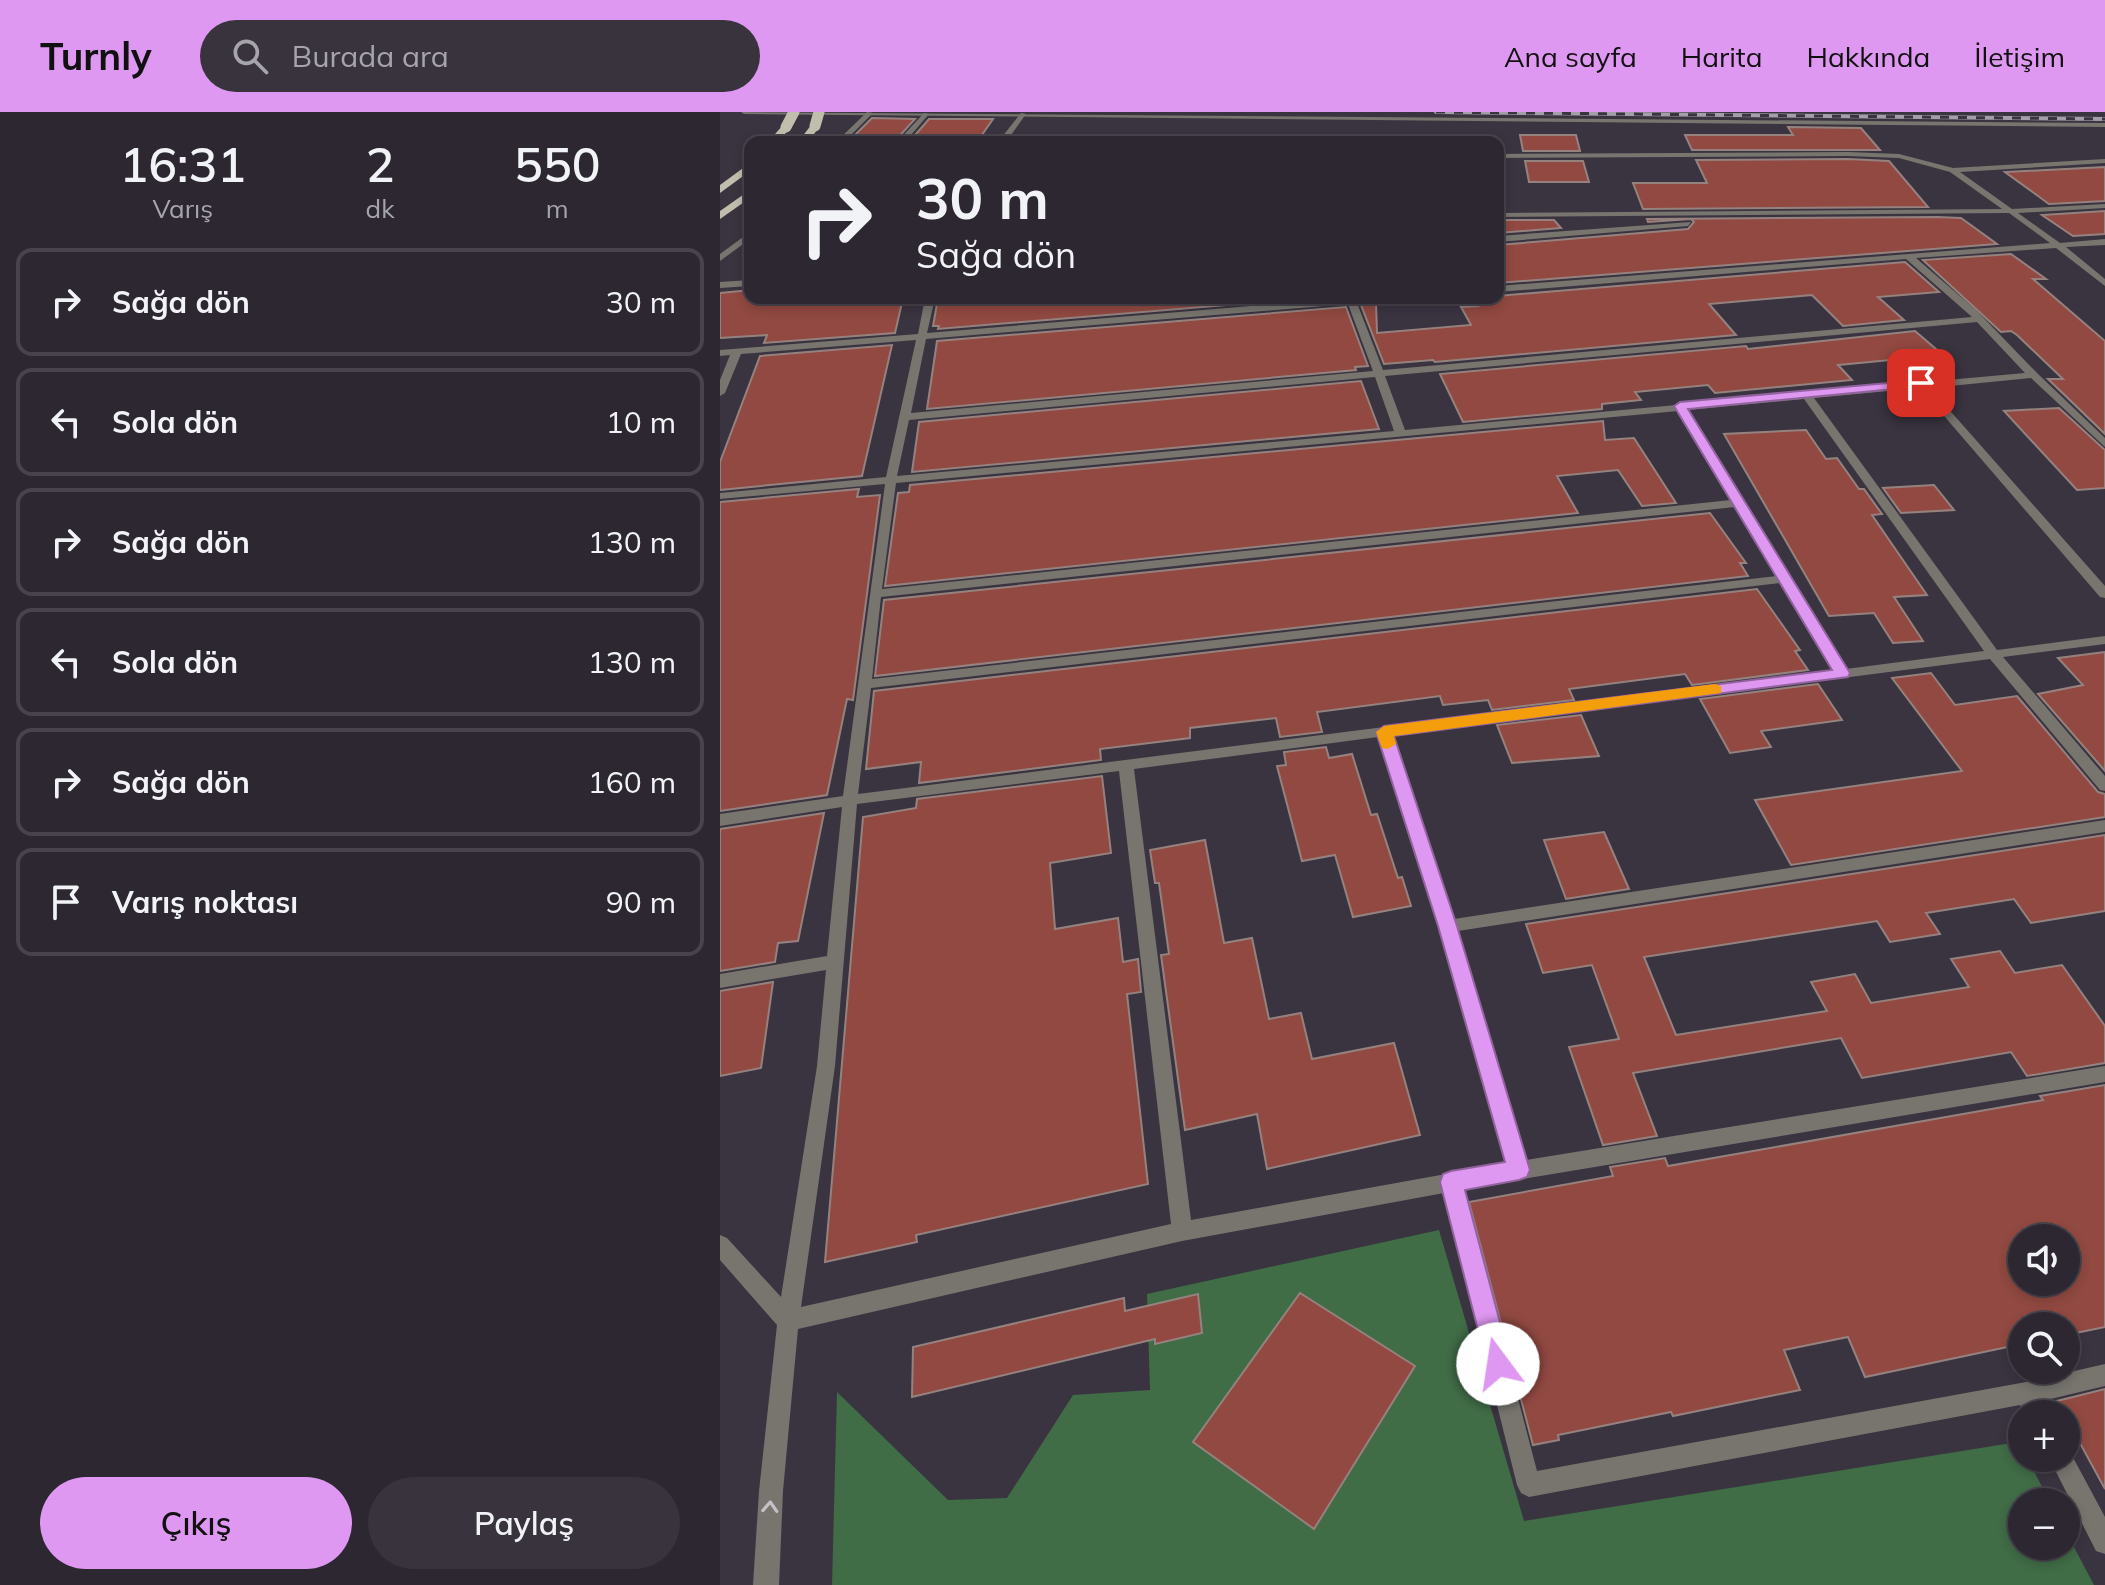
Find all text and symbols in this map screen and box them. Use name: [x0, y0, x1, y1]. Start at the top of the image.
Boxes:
search box: [200, 20, 760, 92]
text: Turnly: [40, 32, 152, 80]
icon: search: [228, 34, 272, 78]
text: Burada ara: [292, 37, 449, 75]
text: Ana sayfa: [1504, 39, 1637, 74]
text: Harita: [1681, 39, 1762, 74]
text: Hakkında: [1806, 39, 1930, 74]
text: İletişim: [1974, 39, 2065, 74]
text: 16:31: [120, 134, 246, 194]
text: 2: [366, 134, 394, 194]
text: 550: [514, 134, 600, 194]
text: 30 m: [916, 163, 1049, 233]
icon: right: [784, 168, 888, 272]
text: Varış: [152, 192, 213, 225]
text: dk: [366, 192, 395, 225]
text: m: [546, 192, 569, 225]
text: Sağa dön: [916, 232, 1076, 277]
icon: right: [44, 280, 88, 324]
text: Sağa dön: [112, 283, 250, 321]
text: 30 m: [606, 283, 676, 321]
pin: [1887, 349, 1955, 417]
icon: arrive: [1899, 361, 1943, 405]
icon: left: [44, 400, 88, 444]
text: Sola dön: [112, 403, 238, 441]
text: 10 m: [606, 403, 676, 441]
icon: right: [44, 520, 88, 564]
text: Sağa dön: [112, 523, 250, 561]
text: 130 m: [588, 523, 676, 561]
icon: left: [44, 640, 88, 684]
text: Sola dön: [112, 643, 238, 681]
text: 130 m: [588, 643, 676, 681]
icon: right: [44, 760, 88, 804]
text: Sağa dön: [112, 763, 250, 801]
text: 160 m: [588, 763, 676, 801]
icon: arrive: [44, 880, 88, 924]
text: Varış noktası: [112, 883, 298, 921]
text: 90 m: [606, 883, 676, 921]
map controls: [2008, 1224, 2080, 1560]
button: sound: [2008, 1224, 2080, 1296]
button: search: [2008, 1312, 2080, 1384]
position arrow: [1456, 1322, 1540, 1406]
button: +: [2008, 1400, 2080, 1472]
button: Çıkış: [40, 1477, 352, 1569]
button: Paylaş: [368, 1477, 680, 1569]
button: −: [2008, 1488, 2080, 1560]
one-way arrow: [761, 1500, 778, 1513]

